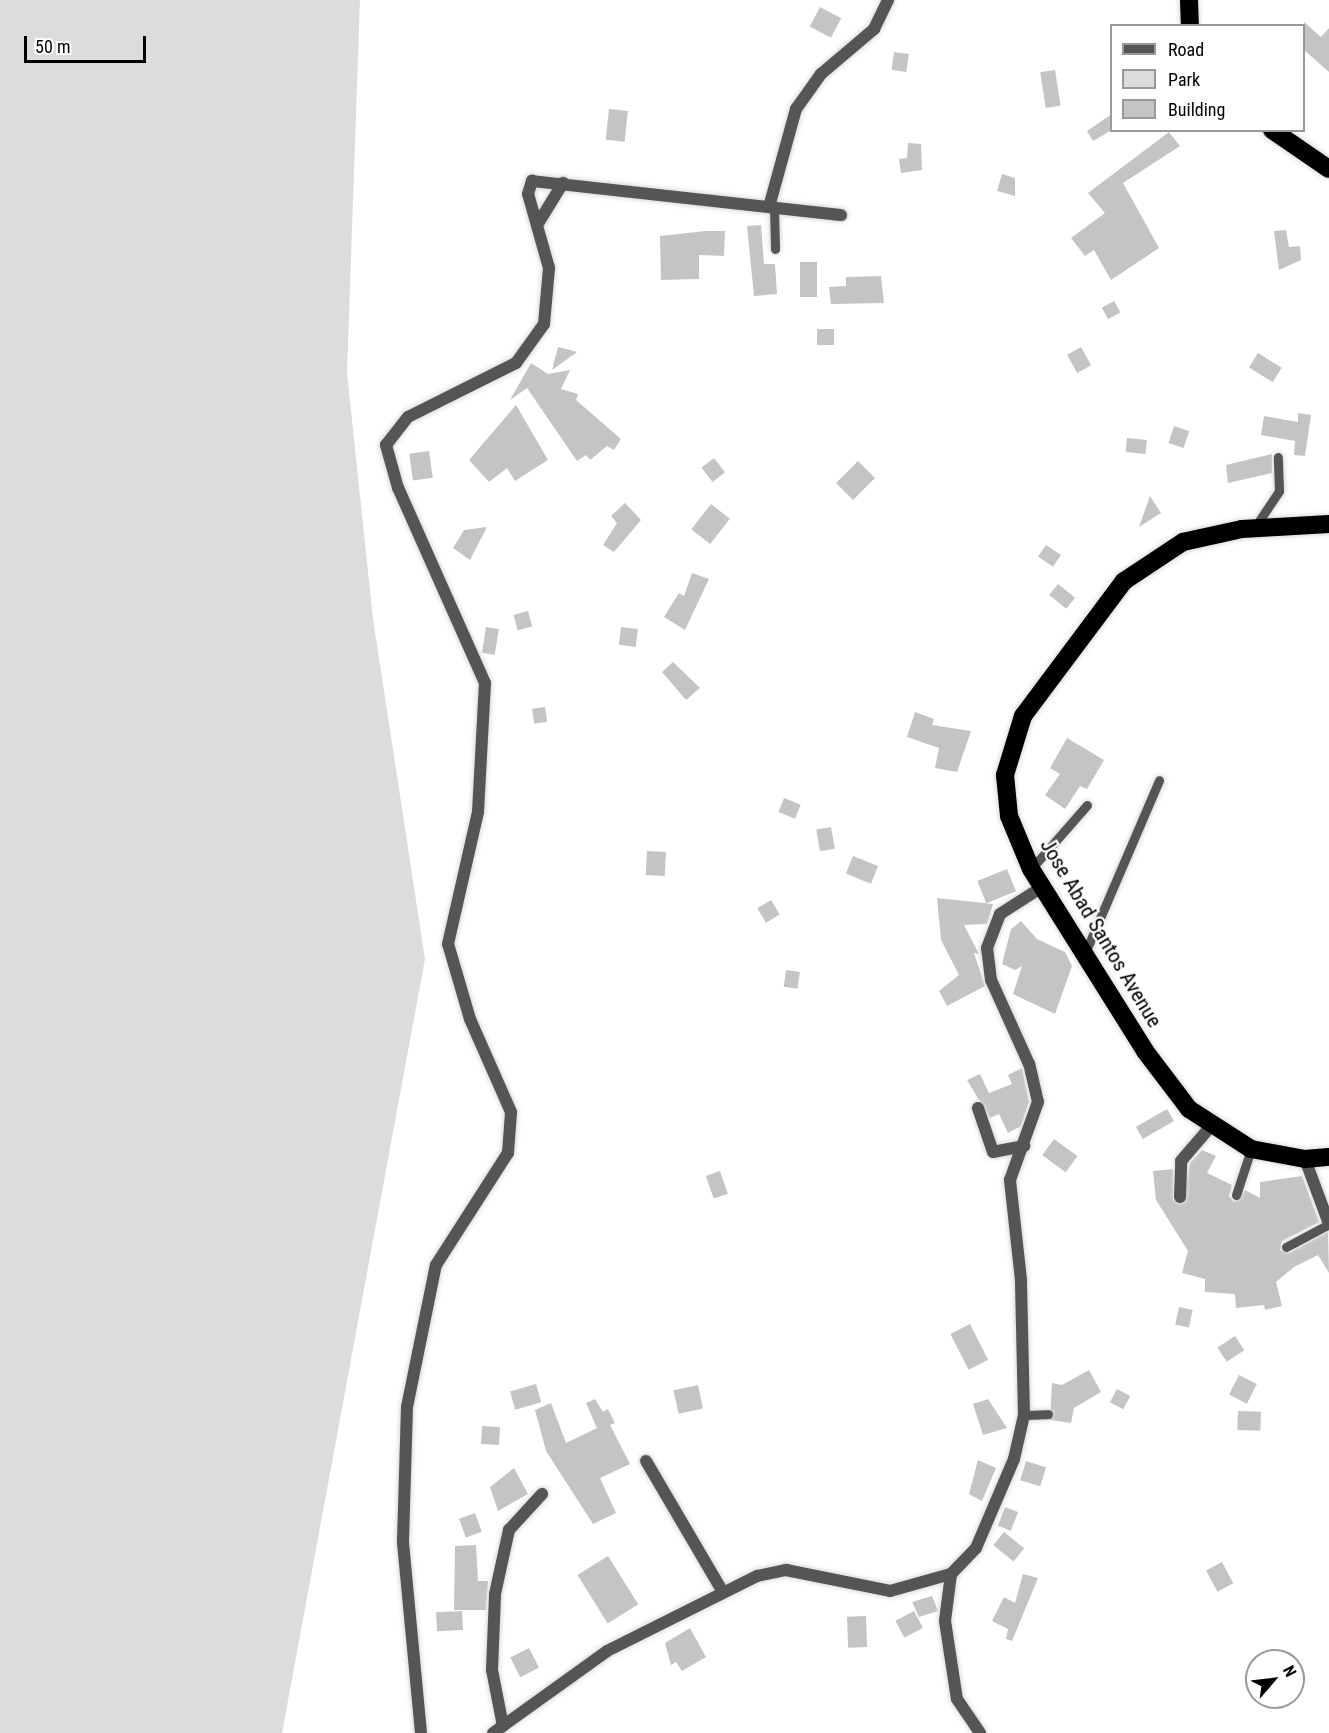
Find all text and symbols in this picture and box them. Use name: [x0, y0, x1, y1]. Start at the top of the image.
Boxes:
scale bar: [27, 24, 148, 62]
legend: [1110, 24, 1305, 132]
text: 50 m: [35, 36, 70, 57]
text: Road: [1168, 39, 1204, 60]
text: Park: [1168, 69, 1200, 90]
text: Building: [1168, 99, 1225, 120]
street label: Jose Abad Santos Avenue: [1035, 834, 1167, 1032]
north arrow: [1245, 1649, 1305, 1709]
text: N: [1279, 1662, 1300, 1680]

